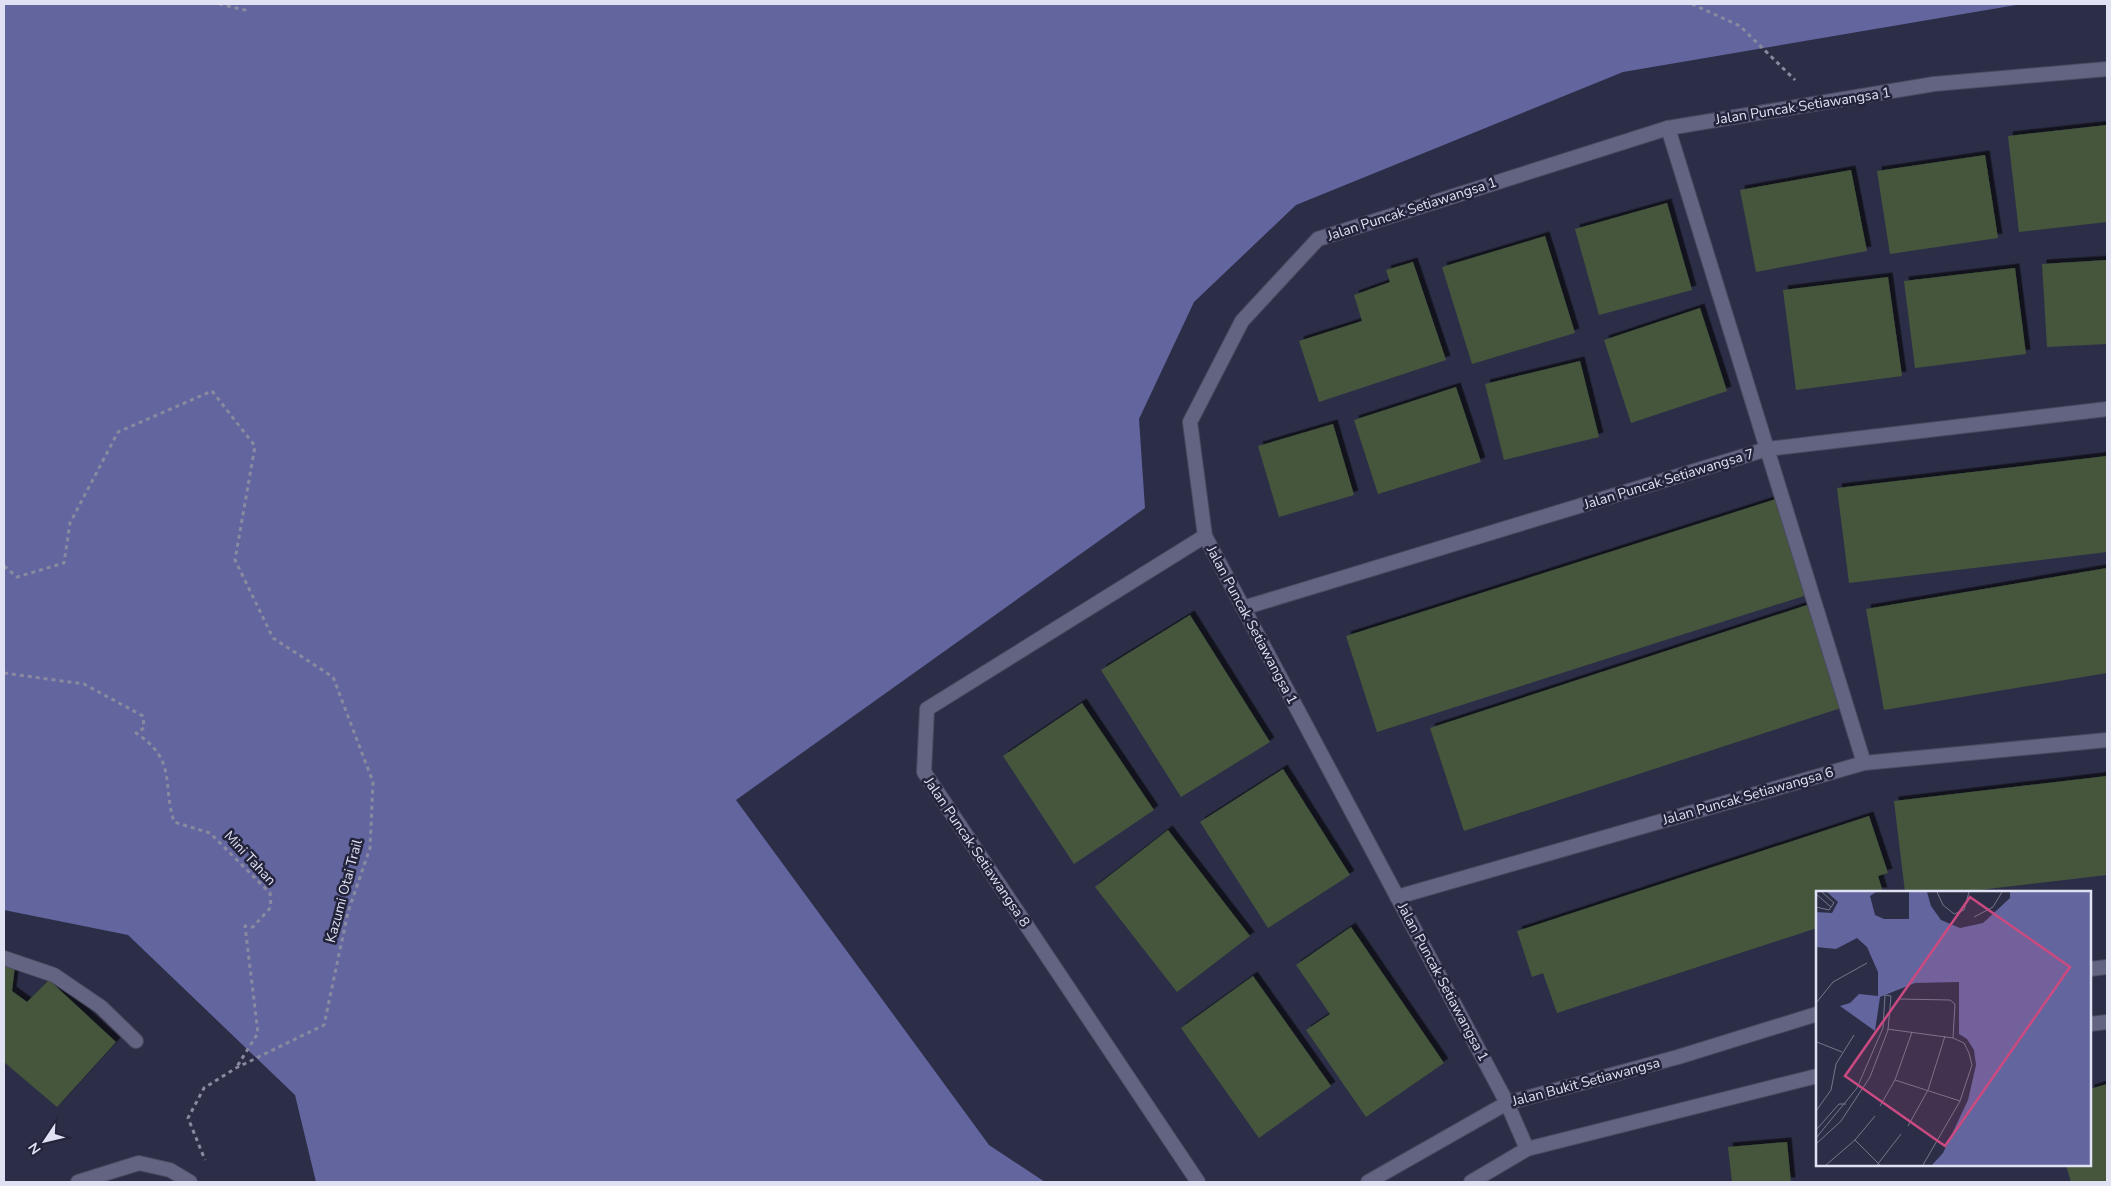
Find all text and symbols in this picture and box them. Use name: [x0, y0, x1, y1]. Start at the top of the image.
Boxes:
street label: Jalan Puncak Setiawangsa 1: [1713, 83, 1892, 129]
street label: Jalan Puncak Setiawangsa 1: [1324, 173, 1499, 246]
street label: Jalan Puncak Setiawangsa 7: [1581, 444, 1756, 514]
street label: Jalan Puncak Setiawangsa 1: [1202, 542, 1302, 708]
street label: Jalan Puncak Setiawangsa 6: [1659, 762, 1836, 830]
street label: Jalan Puncak Setiawangsa 8: [919, 772, 1034, 931]
street label: Mini Tahan: [220, 827, 280, 889]
street label: Kazumi Otai Trail: [321, 836, 367, 945]
inset map: [1816, 891, 2091, 1166]
street label: Jalan Puncak Setiawangsa 1: [1393, 899, 1493, 1065]
street label: Jalan Bukit Setiawangsa: [1509, 1053, 1662, 1111]
north arrow: [20, 1116, 70, 1166]
text: N: [24, 1138, 46, 1158]

